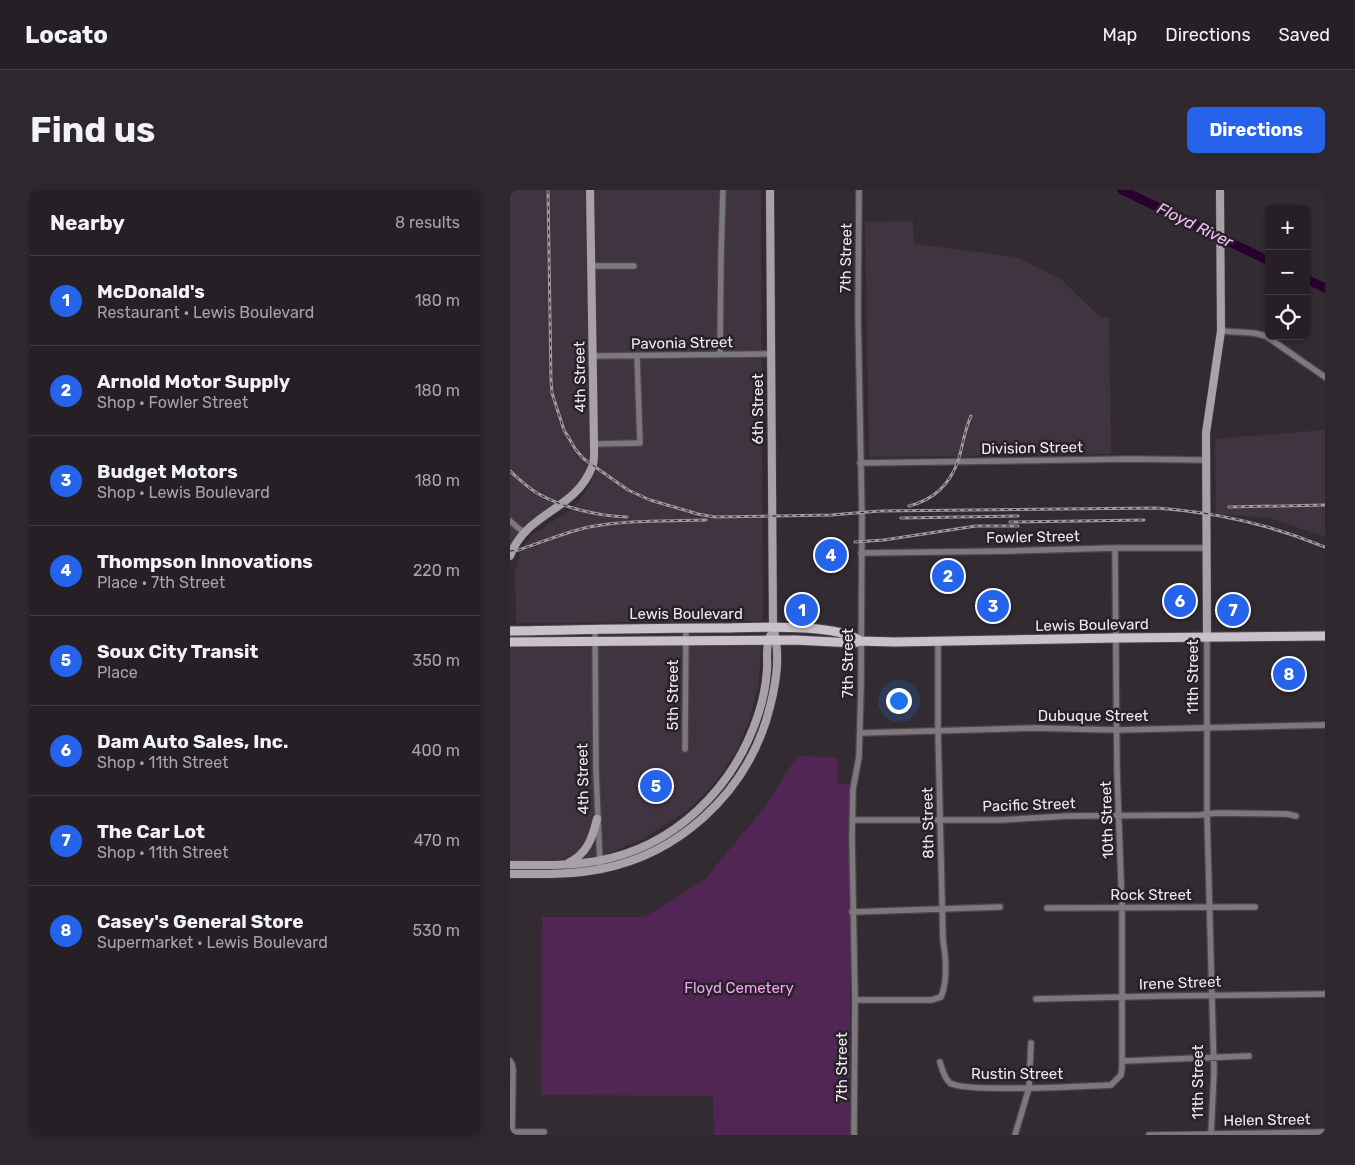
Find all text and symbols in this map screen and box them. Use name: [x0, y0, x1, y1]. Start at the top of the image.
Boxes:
text: Locato: [25, 21, 108, 49]
text: Map: [1102, 24, 1137, 46]
text: Directions: [1165, 24, 1251, 46]
text: Saved: [1279, 24, 1330, 46]
button: Directions: [1187, 107, 1325, 153]
text: Find us: [30, 109, 155, 151]
water label: Floyd River: [1154, 198, 1237, 252]
map controls: [1265, 205, 1310, 340]
button: +: [1265, 205, 1310, 250]
text: Nearby: [50, 210, 125, 235]
text: 8 results: [395, 213, 460, 232]
street label: 7th Street: [836, 223, 856, 293]
button: −: [1265, 250, 1310, 295]
text: McDonald's: [97, 280, 205, 303]
text: 1: [62, 291, 70, 310]
text: 180 m: [415, 291, 460, 310]
button: locate: [1265, 295, 1310, 340]
text: Restaurant · Lewis Boulevard: [97, 303, 314, 322]
street label: Pavonia Street: [631, 333, 733, 353]
street label: 4th Street: [570, 341, 590, 413]
text: Arnold Motor Supply: [97, 370, 290, 393]
street label: 6th Street: [749, 373, 767, 445]
text: 2: [61, 381, 71, 400]
text: 180 m: [415, 381, 460, 400]
text: Shop · Fowler Street: [97, 393, 248, 412]
street label: Division Street: [981, 438, 1083, 458]
text: Budget Motors: [97, 460, 238, 483]
text: 3: [61, 471, 71, 490]
text: 180 m: [415, 471, 460, 490]
text: Shop · Lewis Boulevard: [97, 483, 270, 502]
street label: Fowler Street: [986, 527, 1080, 547]
pin: 4: [815, 536, 847, 574]
text: Thompson Innovations: [97, 550, 313, 573]
pin: 2: [932, 557, 964, 595]
text: 4: [61, 561, 71, 580]
text: 220 m: [413, 561, 460, 580]
text: Place · 7th Street: [97, 573, 225, 592]
pin: 6: [1164, 582, 1196, 620]
pin: 3: [977, 587, 1009, 625]
pin: 1: [786, 591, 818, 629]
pin: 7: [1217, 591, 1249, 629]
street label: Lewis Boulevard: [629, 605, 743, 623]
street label: Lewis Boulevard: [1035, 615, 1149, 635]
street label: 7th Street: [839, 628, 857, 698]
street label: 11th Street: [1184, 639, 1202, 714]
text: Soux City Transit: [97, 640, 258, 663]
text: 5: [61, 651, 71, 670]
text: 350 m: [413, 651, 460, 670]
pin: 8: [1273, 655, 1305, 693]
street label: 5th Street: [664, 659, 682, 730]
text: Place: [97, 663, 138, 682]
your location: [886, 688, 912, 714]
street label: Dubuque Street: [1038, 707, 1148, 725]
text: Dam Auto Sales, Inc.: [97, 730, 288, 753]
text: 6: [61, 741, 71, 760]
text: 400 m: [412, 741, 460, 760]
street label: 4th Street: [573, 743, 593, 815]
text: Shop · 11th Street: [97, 753, 228, 772]
pin: 5: [640, 767, 672, 805]
street label: 10th Street: [1097, 781, 1117, 859]
street label: 8th Street: [918, 787, 938, 859]
street label: Pacific Street: [982, 794, 1076, 816]
text: The Car Lot: [97, 820, 205, 843]
text: 7: [61, 831, 71, 850]
text: 470 m: [414, 831, 460, 850]
text: Shop · 11th Street: [97, 843, 228, 862]
street label: Rock Street: [1110, 886, 1192, 904]
text: Casey's General Store: [97, 910, 304, 933]
text: 8: [61, 921, 71, 940]
text: 530 m: [413, 921, 460, 940]
text: Supermarket · Lewis Boulevard: [97, 933, 328, 952]
street label: Irene Street: [1138, 973, 1222, 993]
park label: Floyd Cemetery: [684, 979, 794, 997]
street label: 7th Street: [833, 1032, 851, 1102]
street label: 11th Street: [1189, 1044, 1207, 1119]
street label: Rustin Street: [971, 1065, 1063, 1083]
street label: Helen Street: [1223, 1110, 1311, 1130]

